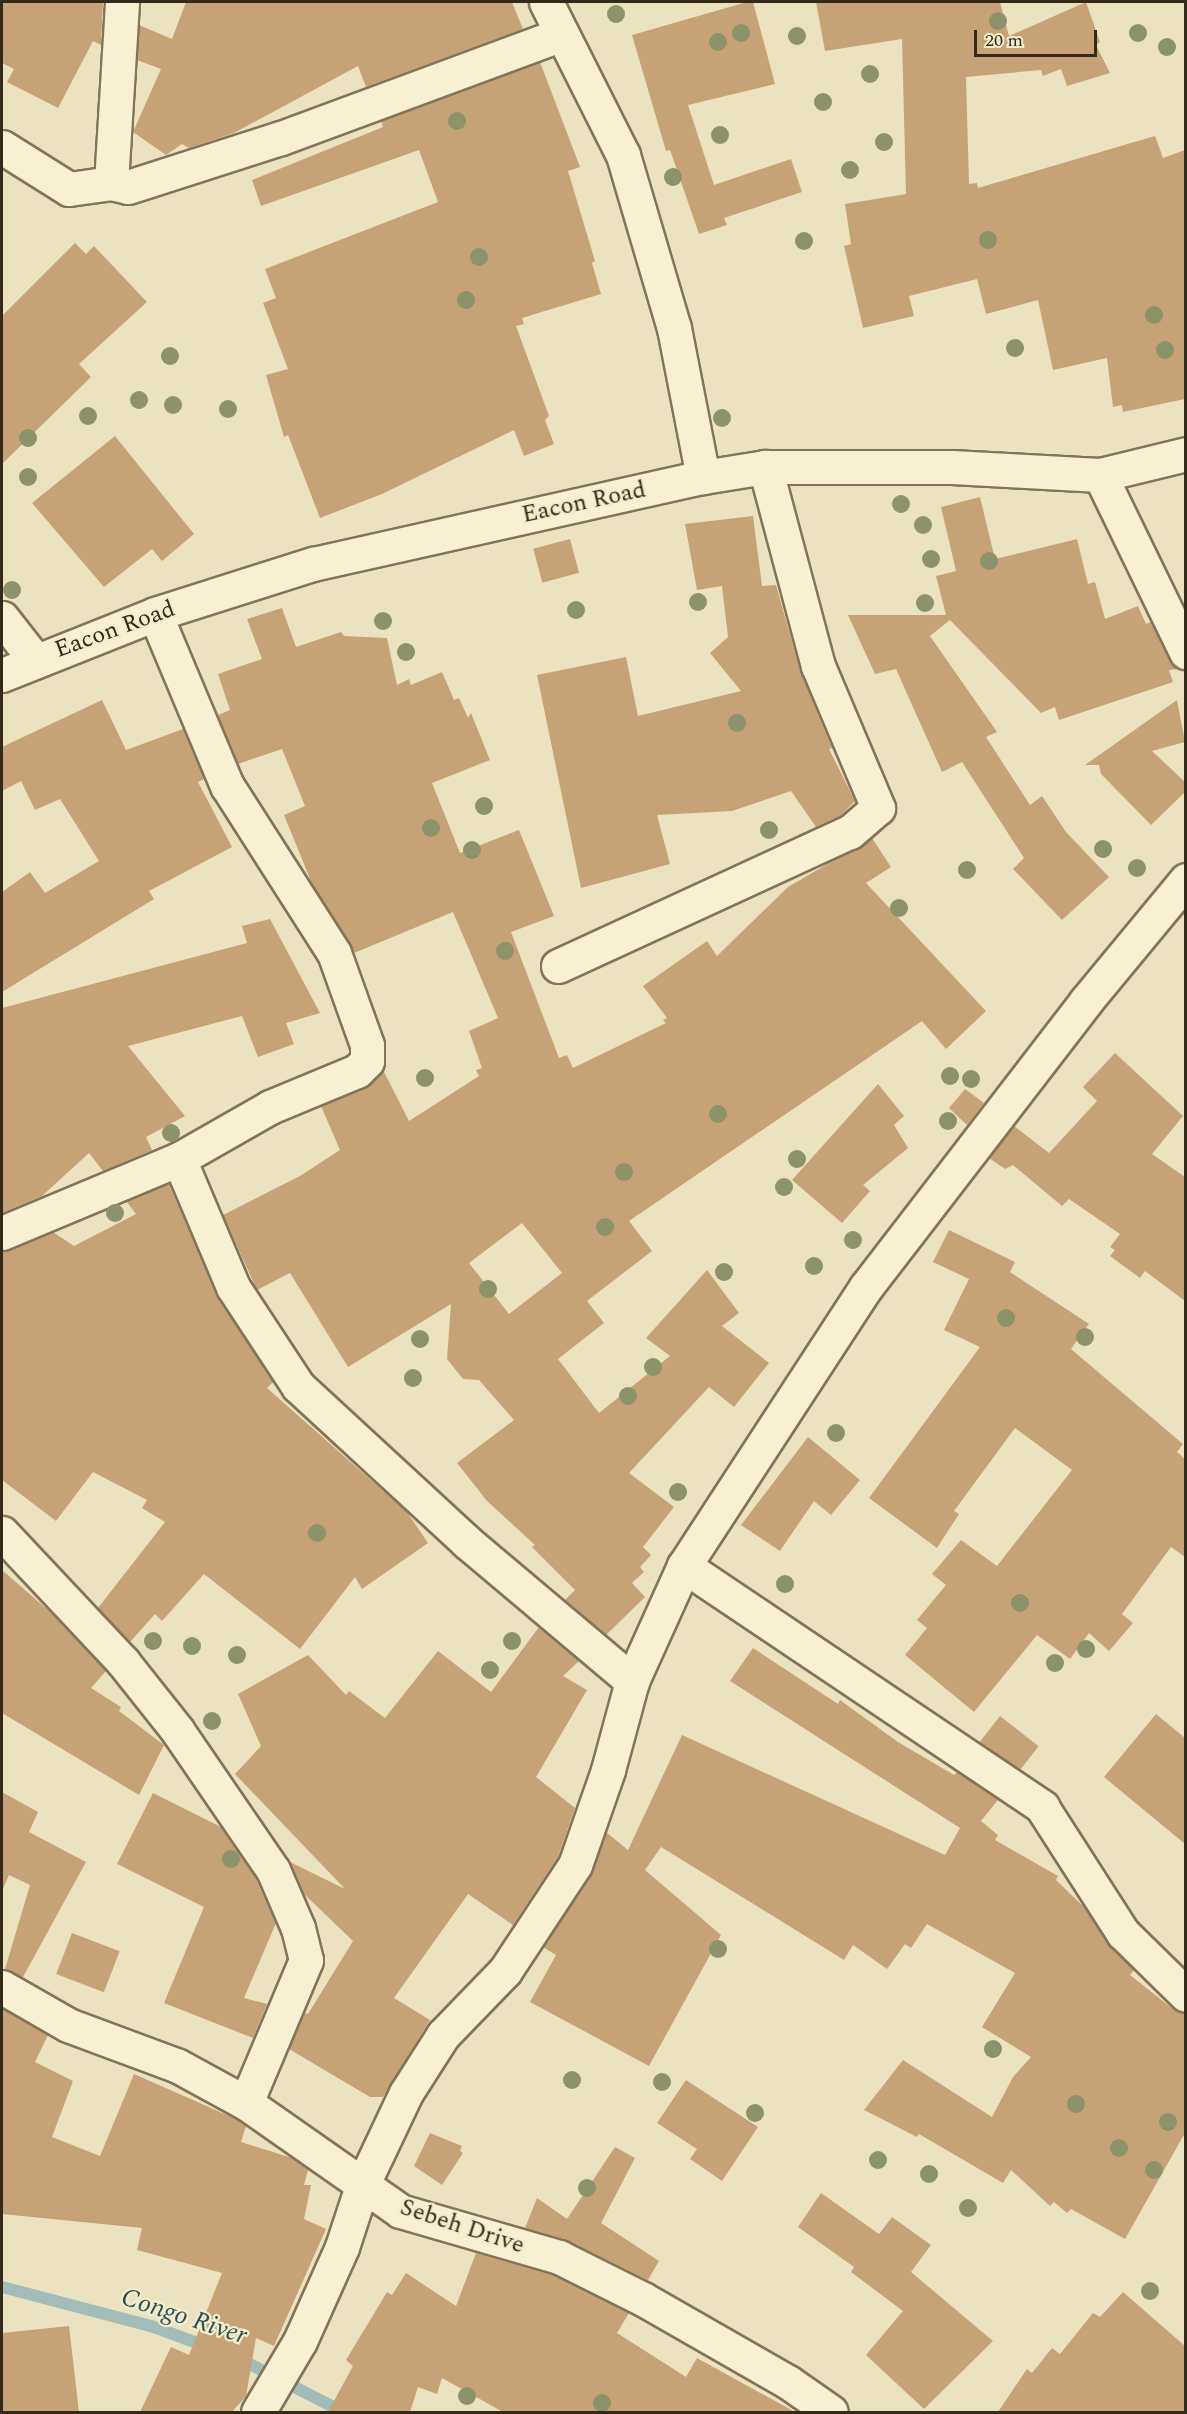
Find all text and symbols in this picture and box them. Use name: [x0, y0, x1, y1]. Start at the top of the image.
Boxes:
scale bar: [977, 18, 1100, 56]
text: 20 m: [985, 27, 1023, 54]
street label: Eacon Road: [519, 476, 649, 530]
street label: Eacon Road: [51, 595, 179, 665]
street label: Sebeh Drive: [396, 2193, 528, 2261]
water label: Congo River: [117, 2282, 251, 2352]

